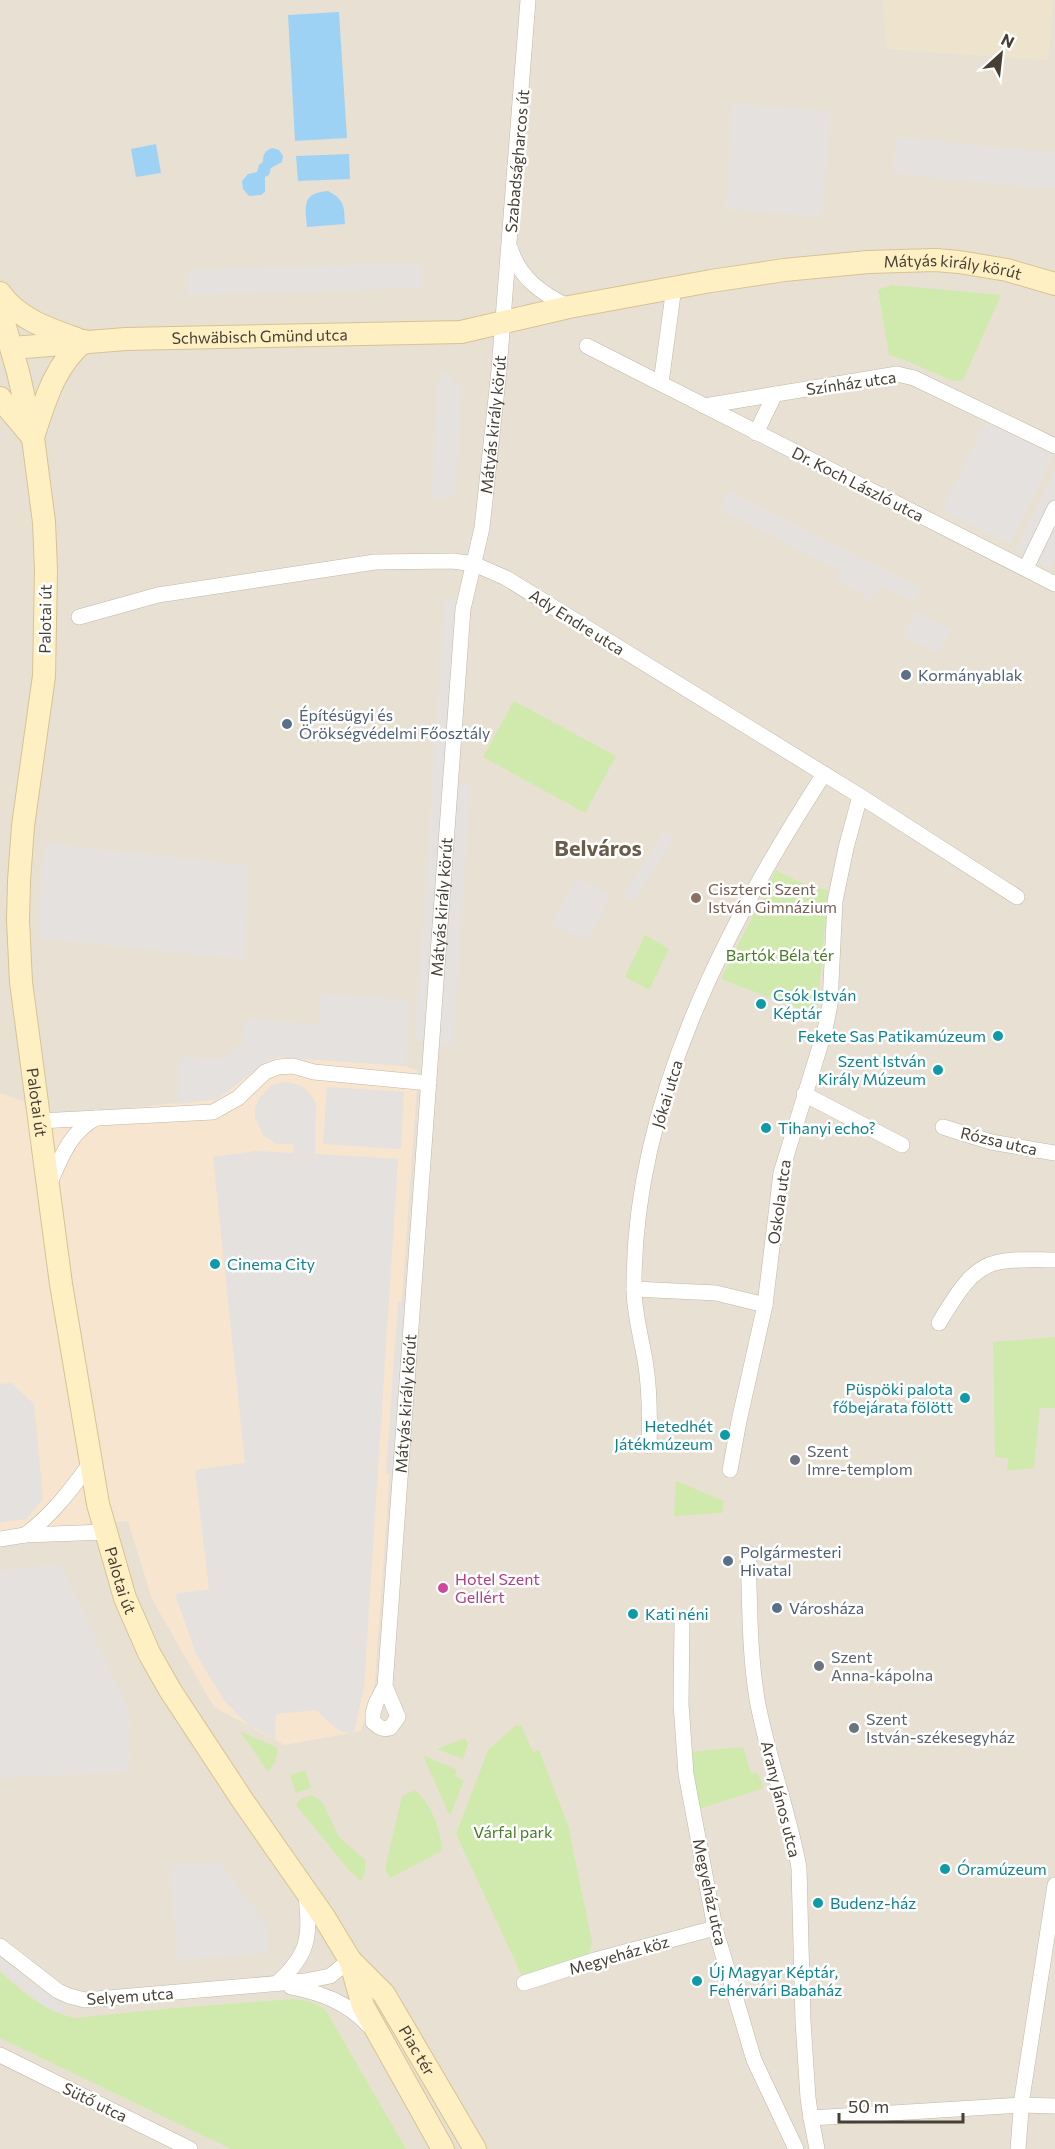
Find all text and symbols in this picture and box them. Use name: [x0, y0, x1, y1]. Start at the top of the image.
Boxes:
north arrow: [971, 24, 1031, 84]
text: N: [998, 29, 1018, 51]
street label: Szabadságharcos út: [501, 88, 532, 233]
street label: Mátyás király körút: [883, 250, 1025, 283]
street label: Schwäbisch Gmünd utca: [171, 324, 348, 347]
street label: Mátyás király körút: [476, 354, 509, 495]
street label: Színház utca: [805, 367, 897, 398]
street label: Dr. Koch László utca: [789, 442, 927, 525]
street label: Palotai út: [34, 584, 55, 654]
street label: Ady Endre utca: [526, 585, 628, 658]
place label: Kormányablak: [918, 665, 1023, 684]
marker: Kormányablak: [899, 668, 913, 682]
place label: Építésügyi és Örökségvédelmi Főosztály: [299, 705, 490, 742]
marker: Építésügyi és Örökségvédelmi Főosztály: [280, 717, 294, 731]
district label: Belváros: [554, 834, 642, 861]
street label: Mátyás király körút: [426, 836, 455, 977]
place label: Ciszterci Szent István Gimnázium: [708, 879, 837, 916]
marker: Ciszterci Szent István Gimnázium: [689, 891, 703, 905]
park label: Bartók Béla tér: [726, 945, 835, 964]
place label: Csók István Képtár: [773, 985, 856, 1022]
marker: Csók István Képtár: [754, 997, 768, 1011]
place label: Fekete Sas Patikamúzeum: [798, 1026, 986, 1045]
marker: Fekete Sas Patikamúzeum: [991, 1029, 1005, 1043]
place label: Szent István Király Múzeum: [818, 1051, 926, 1088]
street label: Jókai utca: [647, 1058, 686, 1130]
marker: Szent István Király Múzeum: [931, 1063, 945, 1077]
street label: Palotai út: [23, 1066, 51, 1138]
place label: Tihanyi echo?: [778, 1118, 876, 1137]
marker: Tihanyi echo?: [759, 1121, 773, 1135]
street label: Rózsa utca: [959, 1122, 1039, 1159]
street label: Oskola utca: [763, 1158, 794, 1246]
place label: Cinema City: [227, 1254, 315, 1273]
marker: Cinema City: [208, 1257, 222, 1271]
street label: Mátyás király körút: [390, 1333, 419, 1474]
place label: Püspöki palota főbejárata fölött: [833, 1379, 953, 1416]
marker: Püspöki palota főbejárata fölött: [958, 1391, 972, 1405]
place label: Hetedhét Játékmúzeum: [614, 1416, 713, 1453]
marker: Hetedhét Játékmúzeum: [718, 1428, 732, 1442]
place label: Szent Imre-templom: [807, 1441, 913, 1478]
marker: Szent Imre-templom: [788, 1453, 802, 1467]
place label: Polgármesteri Hivatal: [740, 1542, 842, 1579]
street label: Palotai út: [102, 1544, 141, 1617]
marker: Polgármesteri Hivatal: [721, 1554, 735, 1568]
place label: Hotel Szent Gellért: [455, 1569, 540, 1606]
marker: Hotel Szent Gellért: [436, 1581, 450, 1595]
place label: Városháza: [789, 1598, 864, 1617]
marker: Városháza: [770, 1601, 784, 1615]
place label: Kati néni: [645, 1604, 709, 1623]
marker: Kati néni: [626, 1607, 640, 1621]
place label: Szent Anna-kápolna: [831, 1647, 933, 1684]
marker: Szent Anna-kápolna: [812, 1659, 826, 1673]
place label: Szent István-székesegyház: [866, 1709, 1015, 1746]
marker: Szent István-székesegyház: [847, 1721, 861, 1735]
street label: Arany János utca: [758, 1739, 805, 1859]
park label: Várfal park: [473, 1822, 553, 1841]
street label: Megyeház utca: [690, 1837, 731, 1947]
place label: Óramúzeum: [957, 1859, 1047, 1878]
marker: Óramúzeum: [938, 1862, 952, 1876]
place label: Budenz-ház: [830, 1893, 916, 1912]
marker: Budenz-ház: [811, 1896, 825, 1910]
street label: Megyeház köz: [567, 1931, 671, 1978]
place label: Új Magyar Képtár, Fehérvári Babaház: [709, 1962, 842, 1999]
marker: Új Magyar Képtár, Fehérvári Babaház: [690, 1974, 704, 1988]
street label: Selyem utca: [86, 1983, 174, 2008]
street label: Piac tér: [395, 2022, 440, 2079]
street label: Sütő utca: [60, 2078, 130, 2125]
scale bar: [839, 2086, 964, 2124]
text: 50 m: [848, 2095, 889, 2117]

